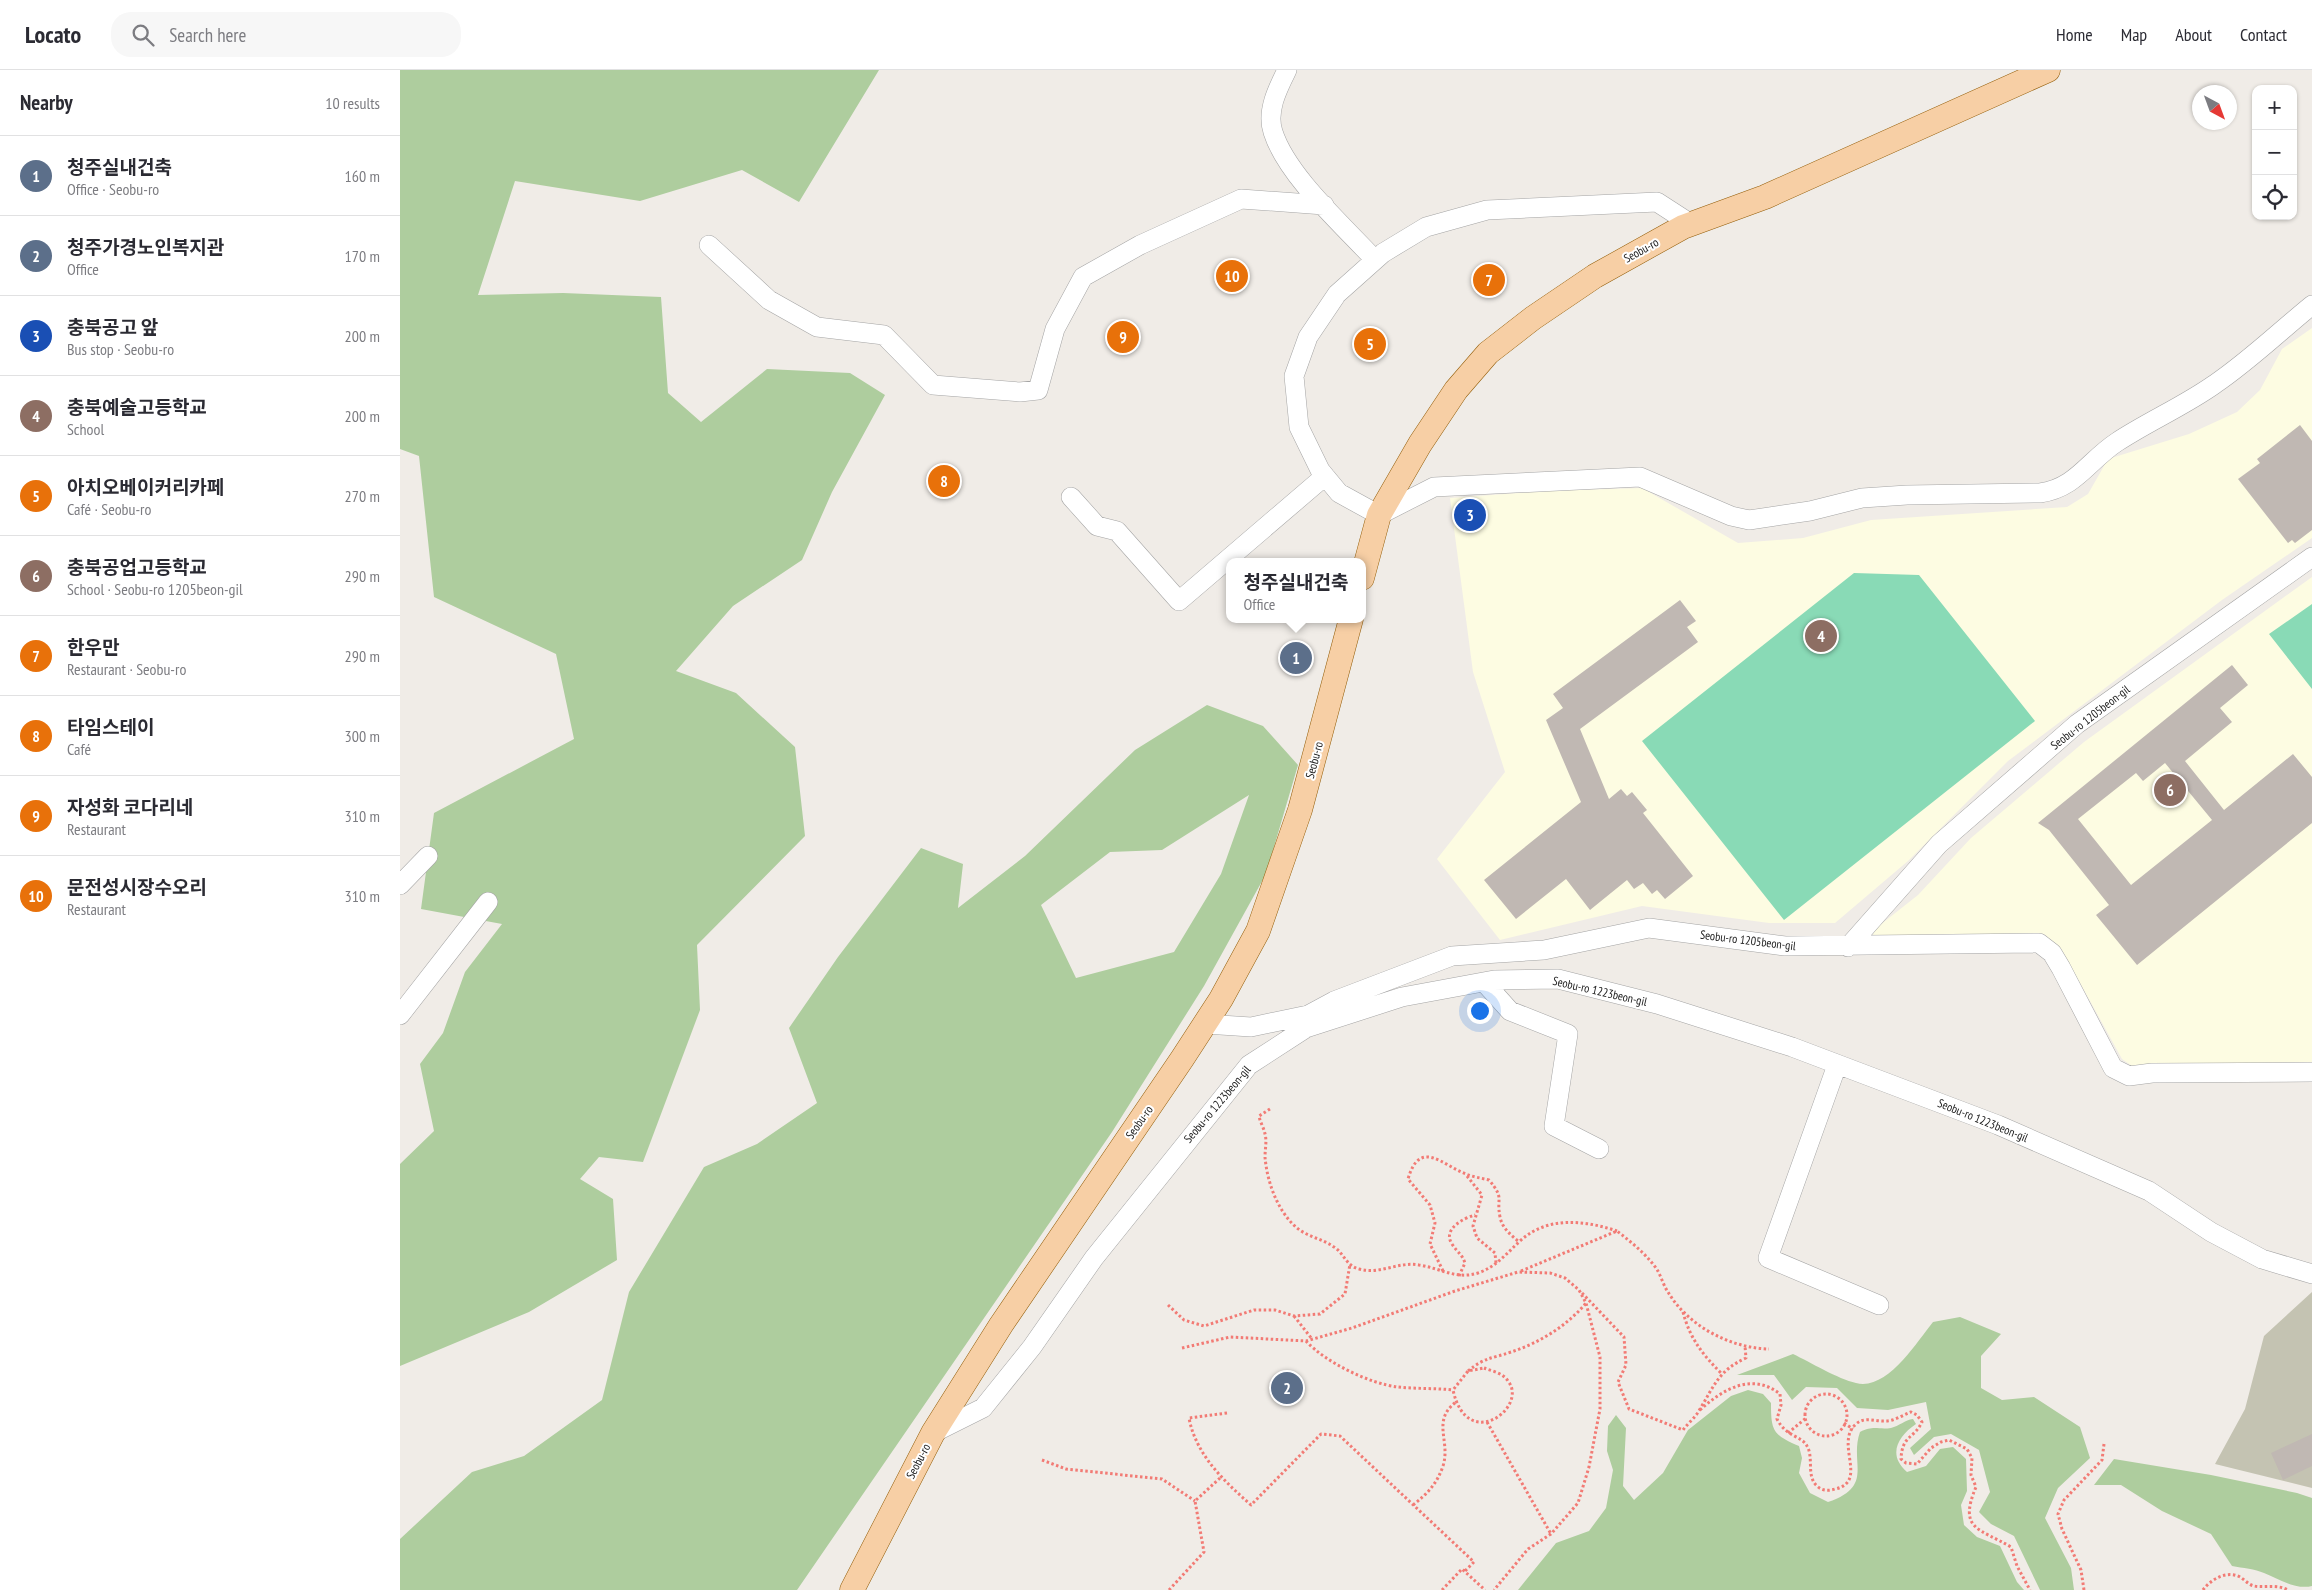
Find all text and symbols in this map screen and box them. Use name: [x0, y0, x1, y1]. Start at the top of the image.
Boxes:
search box: [111, 12, 461, 57]
text: Locato: [25, 19, 81, 50]
icon: search: [129, 21, 157, 49]
text: Search here: [169, 23, 246, 47]
text: Home: [2056, 23, 2093, 46]
text: Map: [2121, 23, 2147, 46]
text: About: [2175, 23, 2212, 46]
text: Contact: [2240, 23, 2287, 46]
north arrow: [2192, 85, 2237, 130]
map controls: [2252, 85, 2297, 220]
button: +: [2252, 85, 2297, 130]
text: Nearby: [20, 89, 73, 116]
text: 10 results: [325, 93, 380, 113]
button: −: [2252, 130, 2297, 175]
text: 청주실내건축: [67, 155, 172, 179]
text: 1: [32, 166, 40, 186]
text: 160 m: [345, 166, 380, 186]
button: locate: [2252, 175, 2297, 220]
text: Office · Seobu-ro: [67, 179, 159, 199]
street label: Seobu-ro: [1621, 234, 1661, 266]
text: 청주가경노인복지관: [67, 235, 224, 259]
text: 2: [32, 246, 40, 266]
text: 170 m: [345, 246, 380, 266]
pin: 10: [1216, 257, 1248, 295]
text: Office: [67, 259, 99, 279]
pin: 7: [1473, 261, 1505, 299]
text: 충북공고 앞: [67, 315, 158, 339]
pin: 9: [1107, 318, 1139, 356]
pin: 5: [1354, 325, 1386, 363]
text: 3: [32, 326, 40, 346]
text: 200 m: [345, 326, 380, 346]
text: Bus stop · Seobu-ro: [67, 339, 174, 359]
text: 충북예술고등학교: [67, 395, 207, 419]
text: 4: [32, 406, 40, 426]
text: 200 m: [345, 406, 380, 426]
text: School: [67, 419, 104, 439]
pin: 8: [928, 462, 960, 500]
text: 아치오베이커리카페: [67, 475, 224, 499]
text: 5: [32, 486, 40, 506]
text: 270 m: [345, 486, 380, 506]
pin: 3: [1454, 496, 1486, 534]
text: Café · Seobu-ro: [67, 499, 151, 519]
text: 충북공업고등학교: [67, 555, 207, 579]
popup: [1226, 558, 1366, 623]
text: 6: [32, 566, 40, 586]
text: 290 m: [345, 566, 380, 586]
text: 청주실내건축: [1244, 570, 1348, 594]
text: School · Seobu-ro 1205beon-gil: [67, 579, 243, 599]
text: Office: [1244, 594, 1275, 614]
pin: 4: [1805, 617, 1837, 655]
text: 한우만: [67, 635, 119, 659]
pin: 1: [1280, 639, 1312, 677]
text: 7: [32, 646, 40, 666]
text: 290 m: [345, 646, 380, 666]
text: Restaurant · Seobu-ro: [67, 659, 186, 679]
street label: Seobu-ro 1205beon-gil: [2047, 681, 2133, 753]
text: 타임스테이: [67, 715, 154, 739]
text: 8: [32, 726, 40, 746]
text: 300 m: [345, 726, 380, 746]
text: Café: [67, 739, 91, 759]
street label: Seobu-ro: [1302, 740, 1326, 780]
pin: 6: [2154, 771, 2186, 809]
text: 자성화 코다리네: [67, 795, 193, 819]
text: 9: [32, 806, 40, 826]
text: 310 m: [345, 806, 380, 826]
text: Restaurant: [67, 819, 126, 839]
text: 문전성시장수오리: [67, 875, 207, 899]
text: 10: [28, 886, 44, 906]
text: 310 m: [345, 886, 380, 906]
text: Restaurant: [67, 899, 126, 919]
street label: Seobu-ro 1205beon-gil: [1699, 927, 1797, 953]
street label: Seobu-ro 1223beon-gil: [1551, 973, 1649, 1009]
your location: [1467, 998, 1493, 1024]
street label: Seobu-ro 1223beon-gil: [1180, 1062, 1254, 1146]
street label: Seobu-ro 1223beon-gil: [1936, 1095, 2031, 1145]
street label: Seobu-ro: [1122, 1102, 1156, 1142]
pin: 2: [1271, 1369, 1303, 1407]
street label: Seobu-ro: [903, 1441, 933, 1481]

